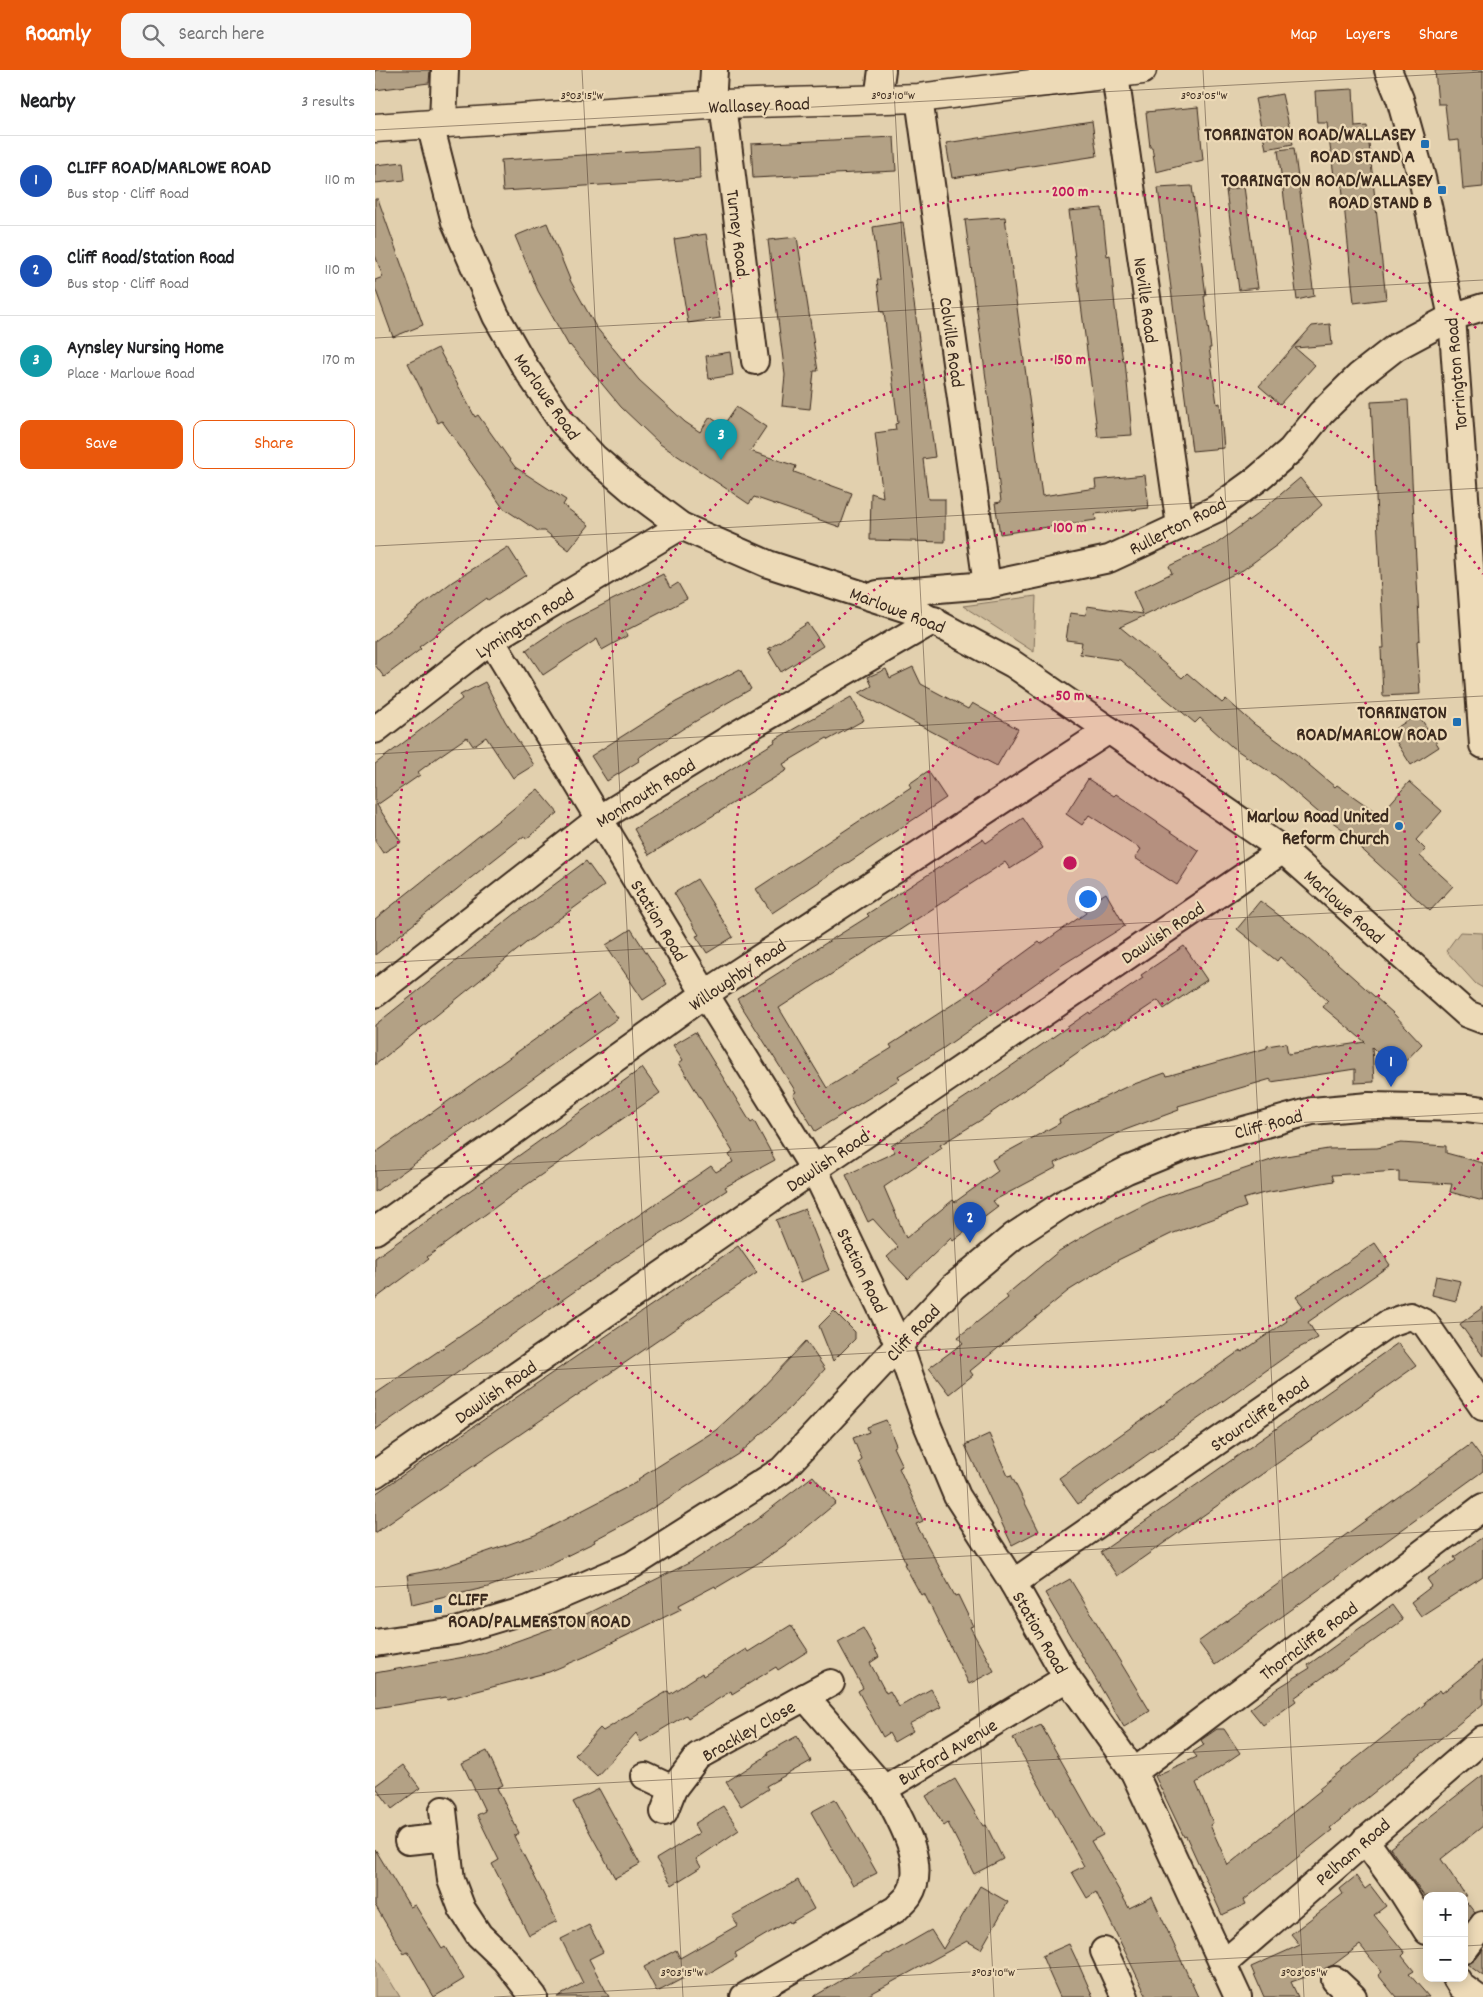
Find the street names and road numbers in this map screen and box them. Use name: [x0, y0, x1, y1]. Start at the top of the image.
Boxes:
street label: Wallasey Road: [708, 92, 810, 123]
street label: Turney Road: [717, 188, 754, 279]
street label: Neville Road: [1124, 256, 1163, 345]
street label: Colville Road: [930, 296, 969, 389]
street label: Torrington Road: [1440, 316, 1477, 431]
street label: Marlowe Road: [505, 349, 585, 447]
street label: Rullerton Road: [1125, 492, 1232, 564]
street label: Marlowe Road: [845, 582, 949, 643]
street label: Lymington Road: [471, 583, 581, 667]
street label: Monmouth Road: [592, 753, 702, 837]
street label: Marlowe Road: [1296, 865, 1389, 952]
street label: Station Road: [622, 875, 692, 968]
street label: Dawlish Road: [1117, 897, 1211, 973]
street label: Willoughby Road: [685, 934, 793, 1020]
street label: Cliff Road: [1232, 1104, 1306, 1148]
street label: Dawlish Road: [782, 1125, 876, 1201]
street label: Station Road: [828, 1224, 892, 1319]
street label: Cliff Road: [881, 1300, 948, 1369]
street label: Dawlish Road: [450, 1355, 544, 1432]
street label: Stourcliffe Road: [1206, 1372, 1316, 1460]
street label: Station Road: [1003, 1587, 1073, 1680]
street label: Thorncliffe Road: [1255, 1597, 1365, 1689]
street label: Brackley Close: [698, 1695, 802, 1771]
street label: Burford Avenue: [894, 1714, 1004, 1794]
street label: Pelham Road: [1311, 1813, 1398, 1894]

